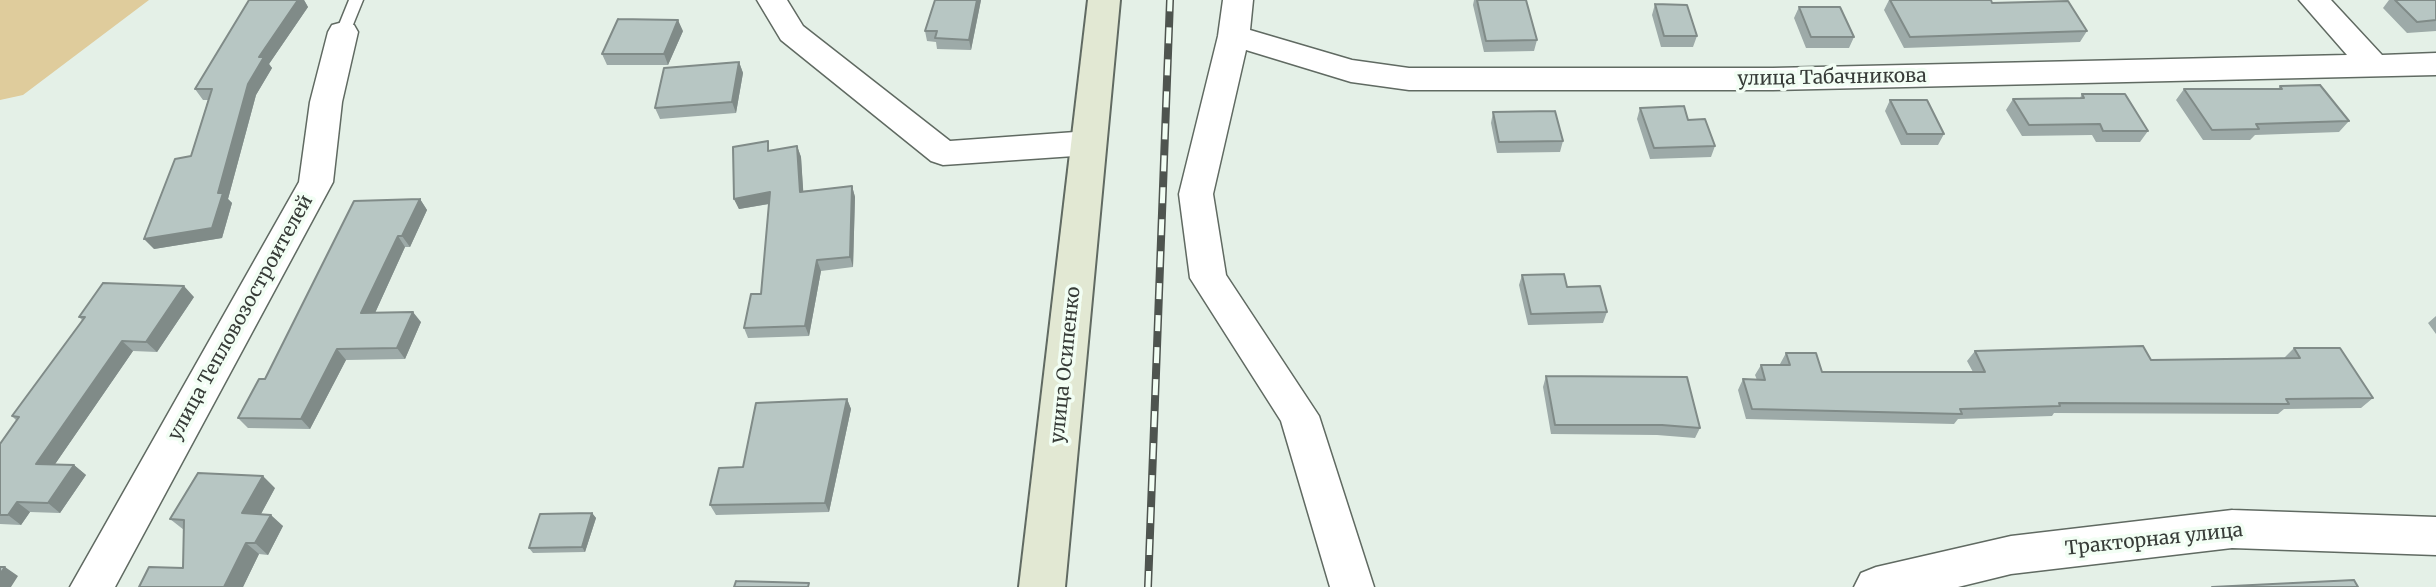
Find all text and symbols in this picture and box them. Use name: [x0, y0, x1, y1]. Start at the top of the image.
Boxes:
street label: улица Табачникова: [1737, 65, 1927, 91]
street label: улица Тепловозостроителей: [164, 191, 318, 445]
street label: улица Осипенко: [1046, 285, 1086, 445]
street label: Тракторная улица: [2064, 519, 2244, 561]

